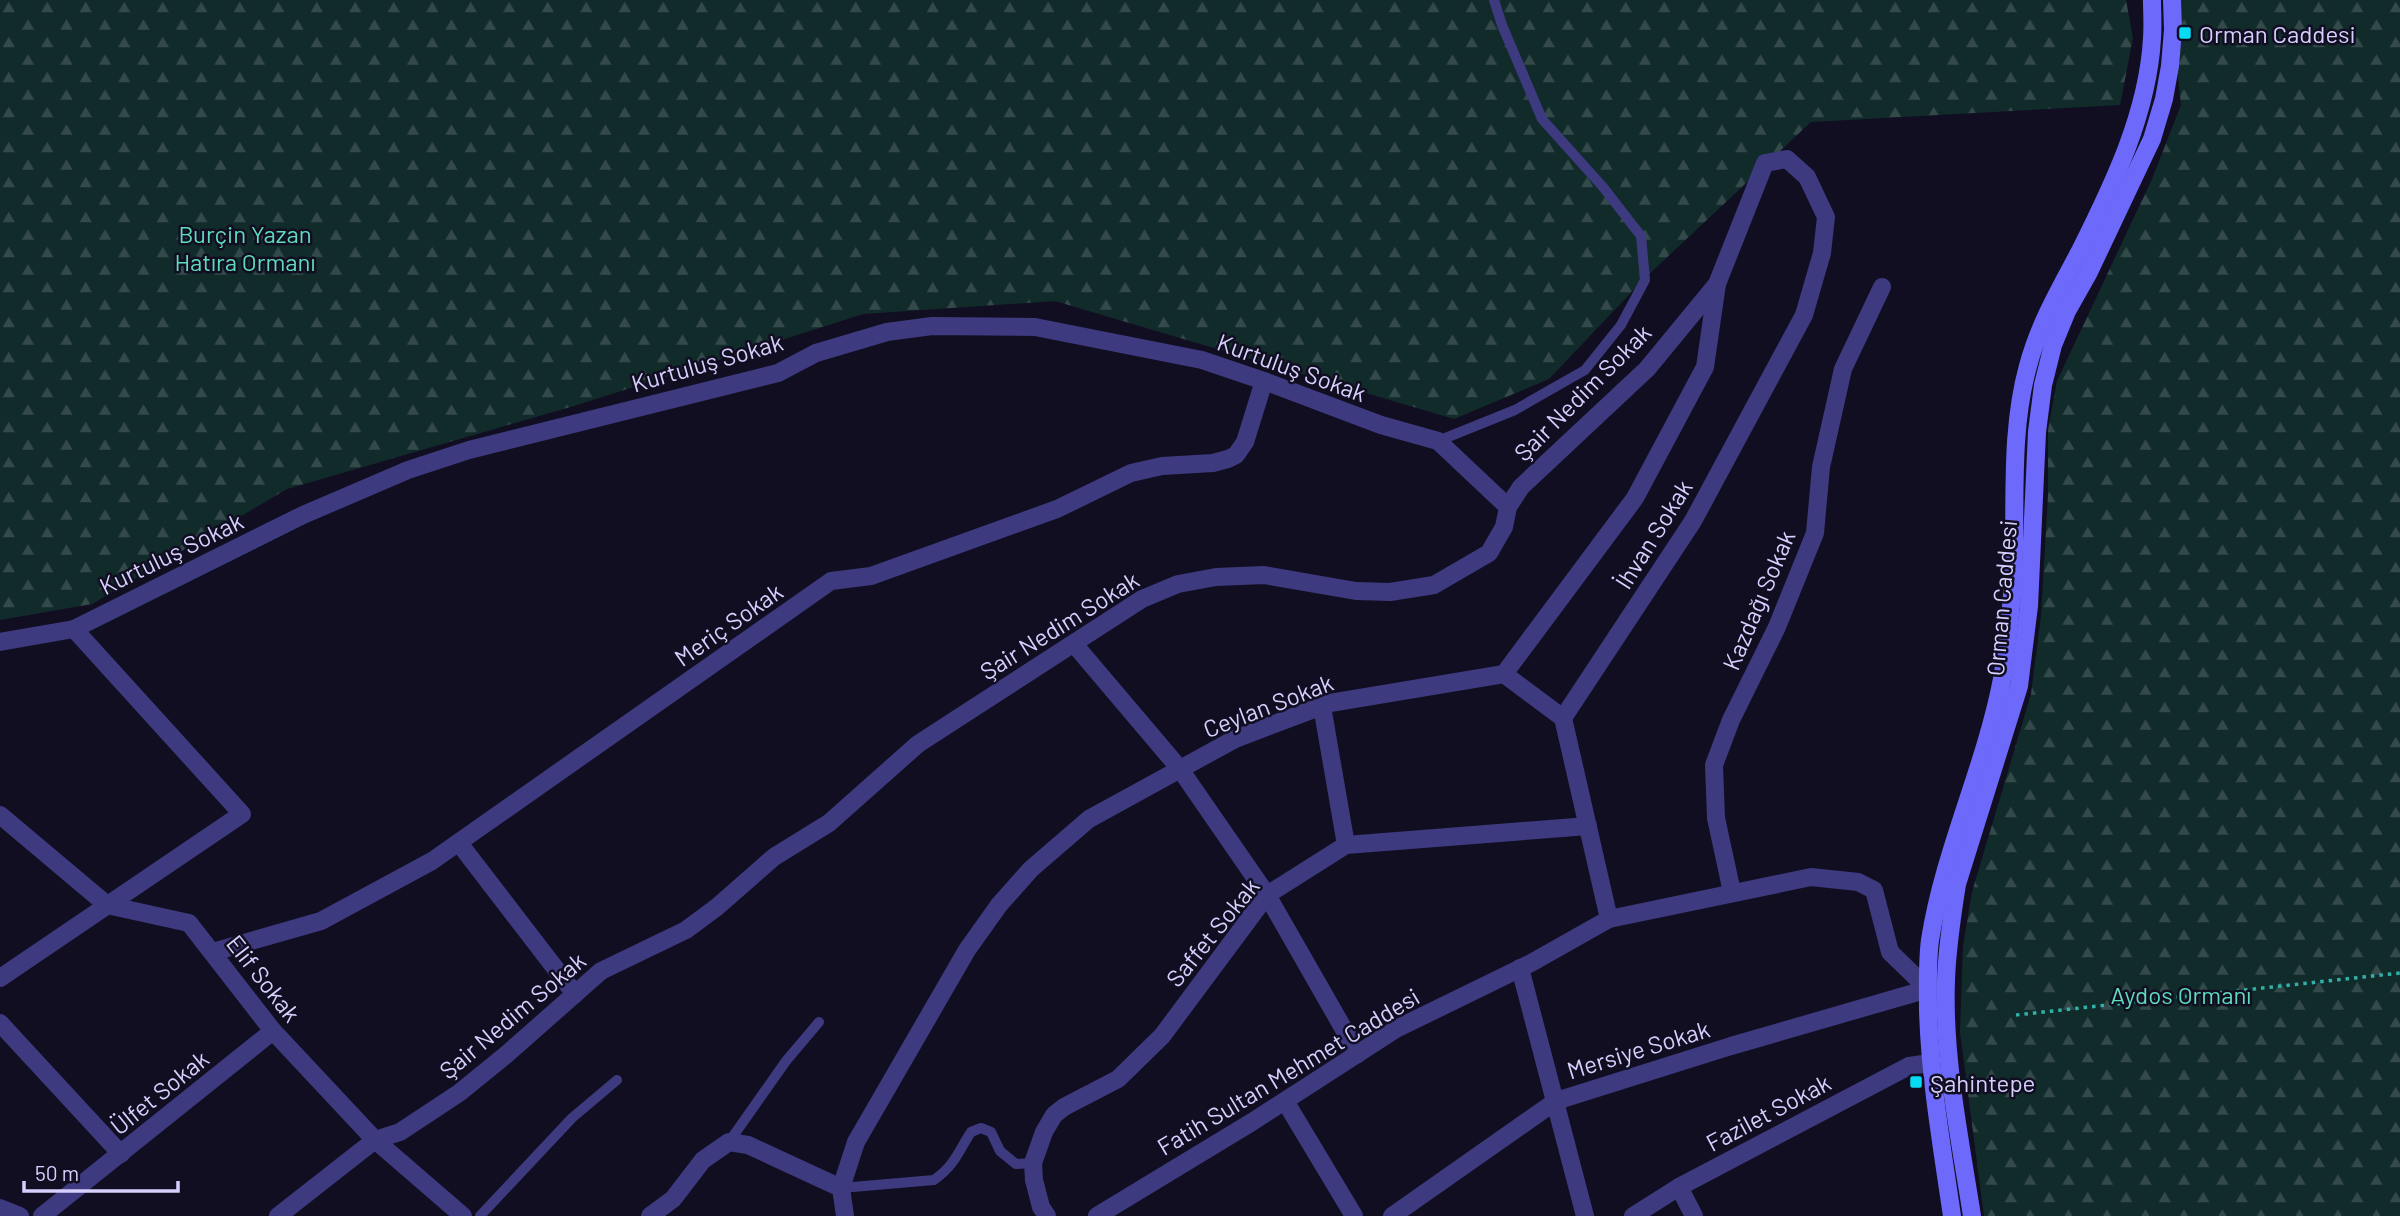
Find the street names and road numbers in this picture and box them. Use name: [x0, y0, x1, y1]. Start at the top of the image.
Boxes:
street label: Şair Nedim Sokak: [1507, 317, 1657, 467]
street label: Kurtuluş Sokak: [628, 327, 786, 397]
street label: Kurtuluş Sokak: [1214, 327, 1370, 407]
street label: İhvan Sokak: [1608, 474, 1698, 594]
street label: Kurtuluş Sokak: [94, 506, 248, 600]
street label: Orman Caddesi: [1980, 519, 2022, 677]
street label: Kazdağı Sokak: [1716, 526, 1800, 674]
street label: Şair Nedim Sokak: [974, 564, 1144, 686]
street label: Meriç Sokak: [668, 576, 788, 672]
street label: Ceylan Sokak: [1199, 667, 1337, 743]
street label: Saffet Sokak: [1159, 872, 1265, 992]
street label: Elif Sokak: [221, 929, 307, 1027]
street label: Şair Nedim Sokak: [433, 945, 591, 1085]
street label: Fatih Sultan Mehmet Caddesi: [1152, 981, 1424, 1161]
street label: Mersiye Sokak: [1563, 1014, 1713, 1084]
street label: Ülfet Sokak: [104, 1044, 214, 1140]
street label: Fazilet Sokak: [1701, 1067, 1835, 1157]

